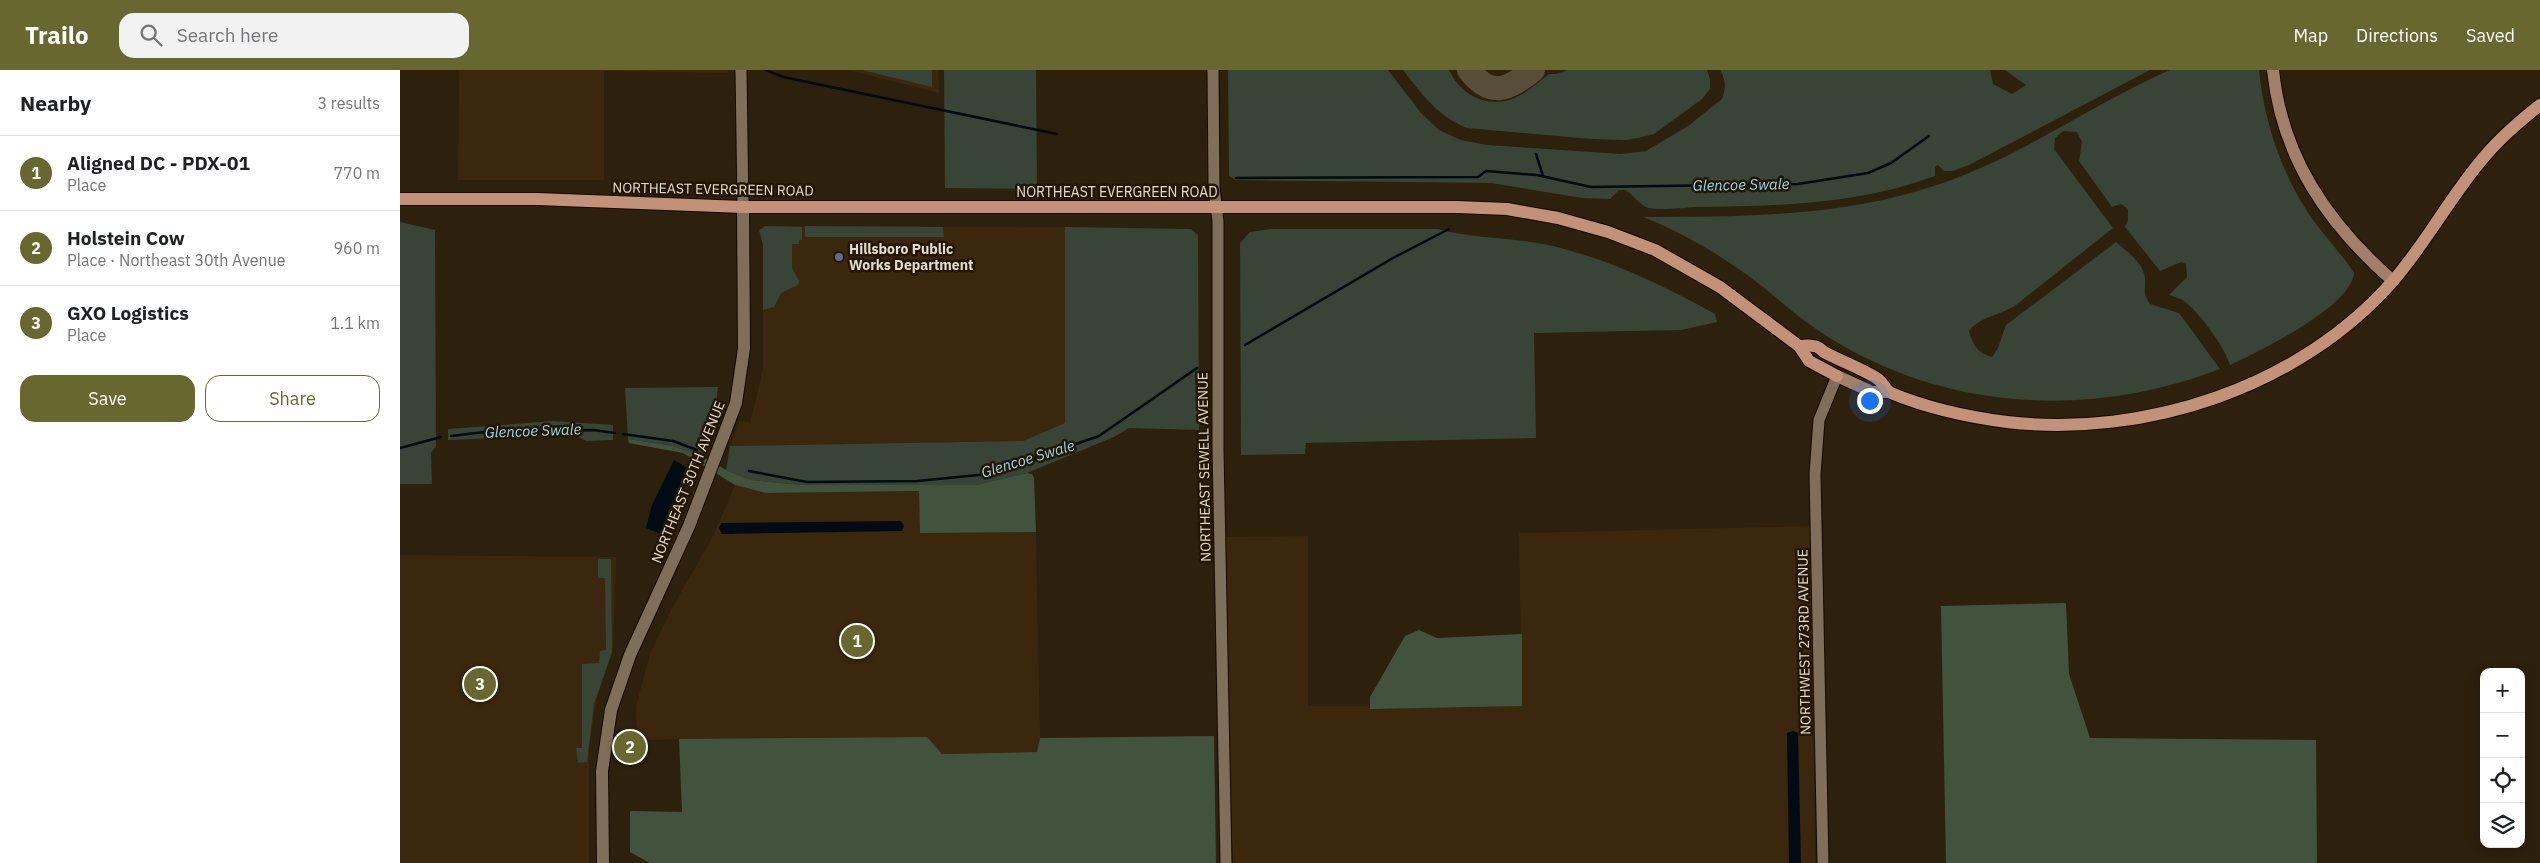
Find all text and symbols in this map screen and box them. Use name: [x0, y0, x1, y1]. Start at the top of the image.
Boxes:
search box: [119, 13, 469, 58]
text: Trailo: [25, 19, 89, 51]
icon: search: [137, 21, 165, 49]
text: Search here: [177, 23, 278, 47]
text: Map: [2293, 24, 2328, 47]
text: Directions: [2356, 24, 2438, 47]
text: Saved: [2466, 24, 2515, 47]
text: Nearby: [20, 89, 91, 117]
text: 3 results: [317, 93, 380, 113]
text: Aligned DC - PDX-01: [67, 151, 250, 175]
text: 1: [31, 163, 41, 183]
text: 770 m: [333, 163, 380, 183]
water label: Glencoe Swale: [1693, 174, 1790, 195]
text: Place: [67, 175, 106, 195]
street label: NORTHEAST EVERGREEN ROAD: [612, 178, 814, 200]
street label: NORTHEAST EVERGREEN ROAD: [1016, 183, 1218, 201]
text: Holstein Cow: [67, 226, 185, 250]
text: 2: [31, 238, 41, 258]
text: 960 m: [333, 238, 380, 258]
place label: Hillsboro Public Works Department: [849, 240, 973, 274]
text: Place · Northeast 30th Avenue: [67, 250, 286, 270]
marker: Hillsboro Public Works Department: [833, 251, 845, 263]
text: GXO Logistics: [67, 301, 189, 325]
text: 3: [31, 313, 41, 333]
text: 1.1 km: [330, 313, 380, 333]
text: Place: [67, 325, 106, 345]
street label: NORTHEAST SEWELL AVENUE: [1193, 372, 1215, 562]
button: Save: [20, 375, 195, 422]
button: Share: [205, 375, 380, 422]
your location: [1857, 388, 1883, 414]
street label: NORTHEAST 30TH AVENUE: [647, 398, 729, 566]
water label: Glencoe Swale: [484, 419, 582, 442]
water label: Glencoe Swale: [979, 435, 1077, 482]
street label: NORTHWEST 273RD AVENUE: [1793, 549, 1815, 735]
pin: 1: [841, 622, 873, 660]
pin: 3: [464, 665, 496, 703]
map controls: [2480, 668, 2525, 848]
button: +: [2480, 668, 2525, 713]
button: −: [2480, 713, 2525, 758]
pin: 2: [614, 728, 646, 766]
button: locate: [2480, 758, 2525, 803]
button: layers: [2480, 803, 2525, 848]

